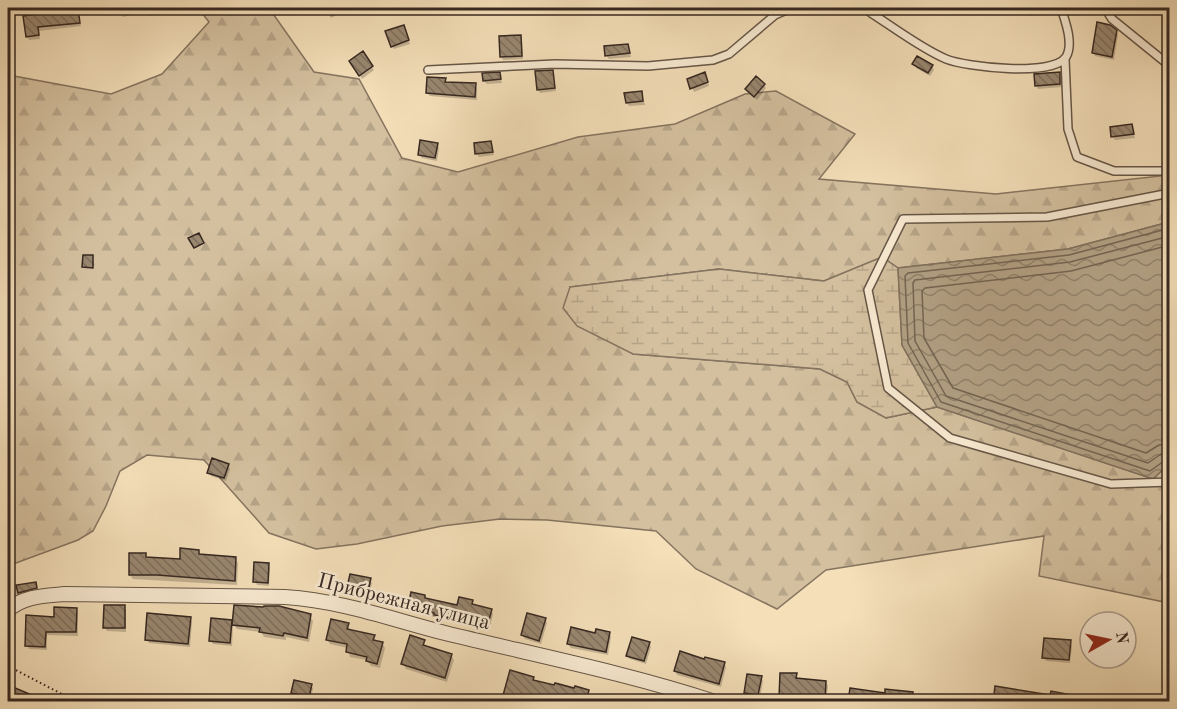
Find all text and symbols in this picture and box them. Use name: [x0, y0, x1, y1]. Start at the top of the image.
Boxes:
street label: Прибрежная улица: [315, 571, 492, 634]
north arrow: [1078, 610, 1138, 670]
text: N: [1112, 631, 1130, 646]

